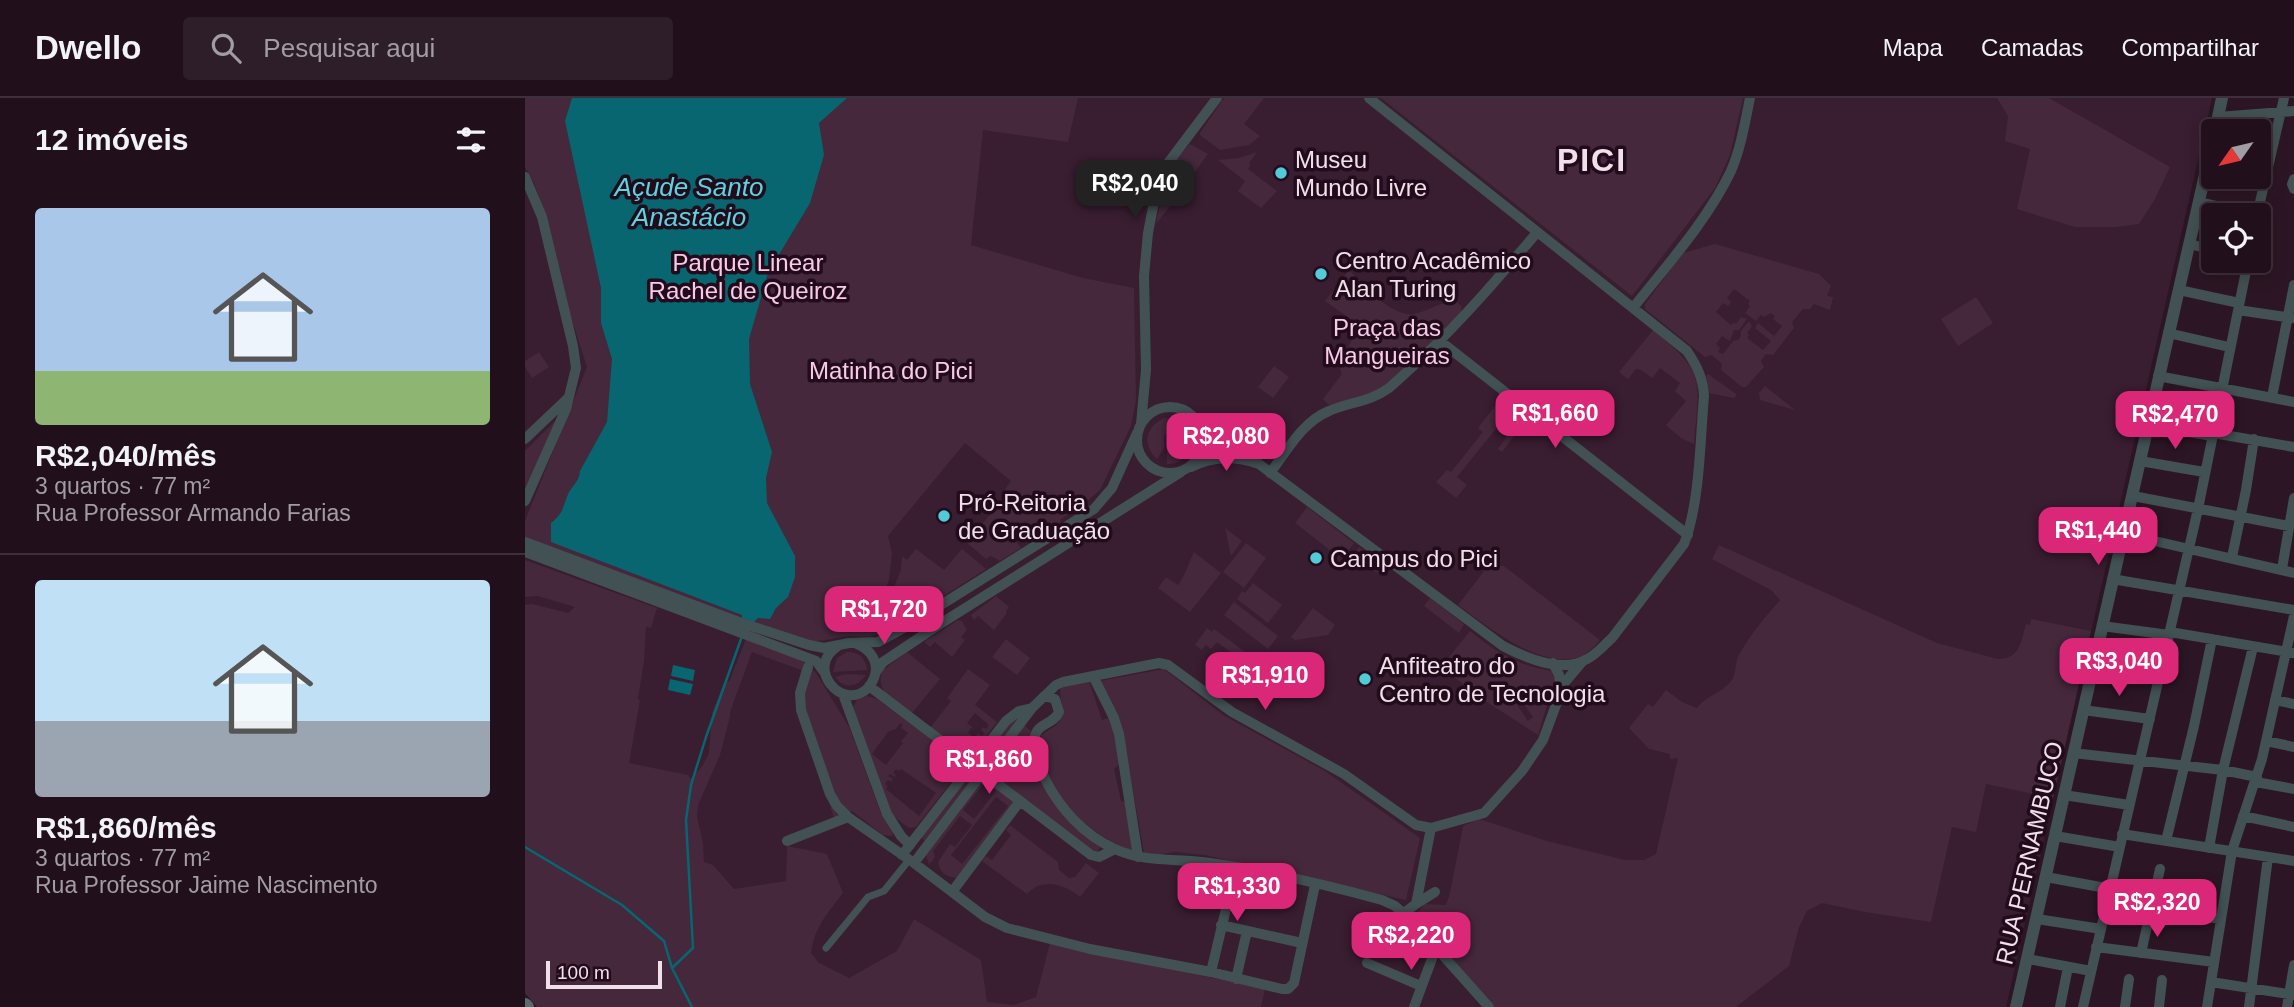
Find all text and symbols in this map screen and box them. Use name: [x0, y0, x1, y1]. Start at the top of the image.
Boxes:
search box: [183, 17, 673, 80]
text: Dwello: [35, 29, 141, 66]
icon: search: [207, 29, 245, 67]
text: Pesquisar aqui: [263, 33, 435, 63]
text: Mapa: [1883, 34, 1943, 61]
text: Camadas: [1981, 34, 2084, 61]
text: Compartilhar: [2122, 34, 2259, 61]
north arrow: [2201, 119, 2271, 189]
map controls: [2201, 119, 2271, 273]
icon: filters: [452, 121, 490, 159]
text: 12 imóveis: [35, 123, 188, 156]
district label: PICI: [1557, 142, 1627, 178]
place label: Museu Mundo Livre: [1295, 146, 1427, 201]
pin: R$2,040: [1070, 160, 1200, 220]
marker: Museu Mundo Livre: [1273, 165, 1289, 181]
text: R$2,040: [1092, 170, 1178, 196]
water label: Açude Santo Anastácio: [613, 172, 763, 232]
button: locate: [2201, 203, 2271, 273]
place label: Centro Acadêmico Alan Turing: [1335, 247, 1531, 302]
park label: Parque Linear Rachel de Queiroz: [649, 249, 847, 304]
icon: home: [200, 254, 326, 380]
marker: Centro Acadêmico Alan Turing: [1313, 266, 1329, 282]
park label: Praça das Mangueiras: [1324, 314, 1450, 369]
park label: Matinha do Pici: [809, 357, 973, 384]
pin: R$1,660: [1490, 390, 1620, 450]
pin: R$2,470: [2110, 392, 2240, 451]
text: R$1,660: [1512, 400, 1598, 426]
text: R$2,470: [2132, 401, 2218, 427]
pin: R$2,080: [1161, 414, 1291, 473]
text: R$2,080: [1183, 423, 1269, 449]
text: R$2,040/mês: [35, 439, 217, 472]
text: 3 quartos · 77 m²: [35, 473, 210, 499]
place label: Pró-Reitoria de Graduação: [958, 489, 1110, 544]
text: Rua Professor Armando Farias: [35, 500, 351, 526]
marker: Pró-Reitoria de Graduação: [936, 508, 952, 524]
pin: R$1,440: [2033, 508, 2163, 567]
text: R$1,440: [2055, 517, 2141, 543]
place label: Campus do Pici: [1330, 545, 1498, 572]
marker: Campus do Pici: [1308, 550, 1324, 566]
pin: R$1,720: [819, 587, 949, 646]
text: R$1,720: [841, 596, 927, 622]
icon: home: [200, 626, 326, 752]
pin: R$3,040: [2054, 638, 2184, 698]
text: R$3,040: [2076, 648, 2162, 674]
pin: R$1,910: [1200, 652, 1330, 712]
place label: Anfiteatro do Centro de Tecnologia: [1379, 652, 1606, 707]
text: R$1,910: [1222, 662, 1308, 688]
marker: Anfiteatro do Centro de Tecnologia: [1357, 671, 1373, 687]
pin: R$1,860: [924, 736, 1054, 796]
street label: RUA PERNAMBUCO: [1990, 739, 2068, 967]
text: R$1,860: [946, 746, 1032, 772]
text: R$1,860/mês: [35, 811, 217, 844]
text: 3 quartos · 77 m²: [35, 845, 210, 871]
pin: R$1,330: [1172, 864, 1302, 923]
text: Rua Professor Jaime Nascimento: [35, 872, 378, 898]
text: R$1,330: [1194, 873, 1280, 899]
pin: R$2,320: [2092, 880, 2222, 939]
text: R$2,320: [2114, 889, 2200, 915]
pin: R$2,220: [1346, 912, 1476, 972]
text: R$2,220: [1368, 922, 1454, 948]
scale bar: [546, 958, 661, 990]
text: 100 m: [557, 962, 610, 983]

